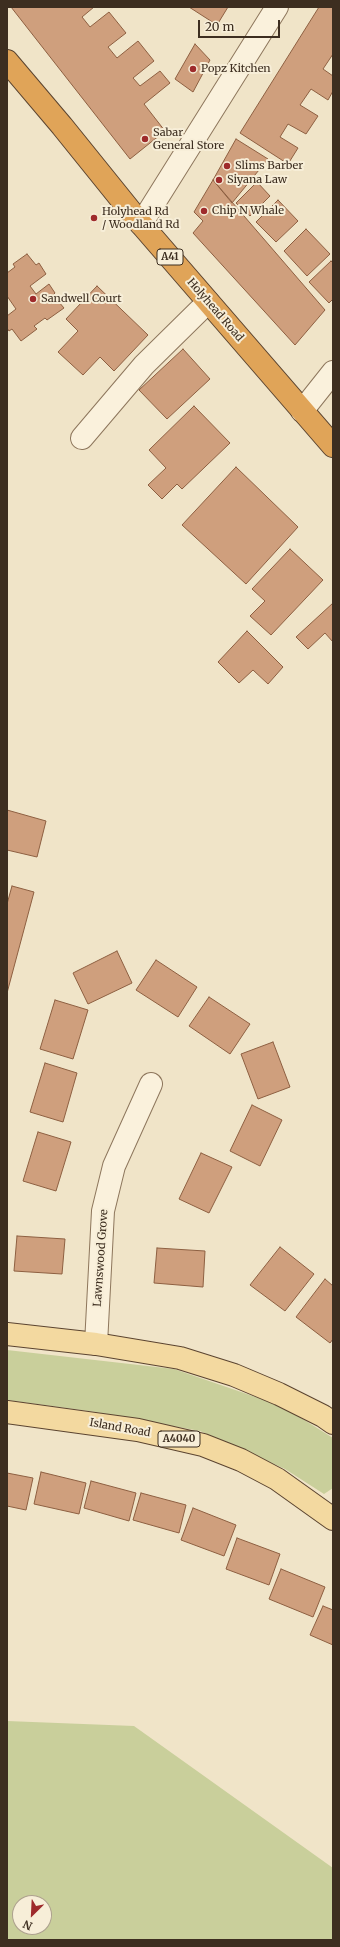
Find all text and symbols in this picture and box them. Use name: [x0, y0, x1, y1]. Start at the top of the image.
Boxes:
scale bar: [200, 12, 282, 38]
text: 20 m: [205, 19, 234, 34]
place label: Popz Kitchen: [201, 62, 271, 76]
marker: Popz Kitchen: [188, 64, 198, 74]
place label: Sabar General Store: [153, 126, 224, 152]
marker: Sabar General Store: [140, 134, 150, 144]
place label: Slims Barber: [235, 159, 303, 173]
marker: Slims Barber: [222, 161, 232, 171]
place label: Siyana Law: [227, 173, 287, 187]
marker: Siyana Law: [214, 175, 224, 185]
place label: Chip N Whale: [212, 204, 284, 218]
place label: Holyhead Rd / Woodland Rd: [102, 205, 179, 231]
marker: Chip N Whale: [199, 206, 209, 216]
marker: Holyhead Rd / Woodland Rd: [89, 213, 99, 223]
road number: A41: [157, 249, 183, 265]
street label: Holyhead Road: [184, 276, 246, 344]
place label: Sandwell Court: [41, 292, 121, 306]
marker: Sandwell Court: [28, 294, 38, 304]
street label: Lawnswood Grove: [91, 1209, 111, 1307]
street label: Island Road: [88, 1416, 152, 1440]
road number: A4040: [158, 1431, 200, 1447]
north arrow: [12, 1895, 52, 1935]
text: N: [21, 1917, 34, 1933]

